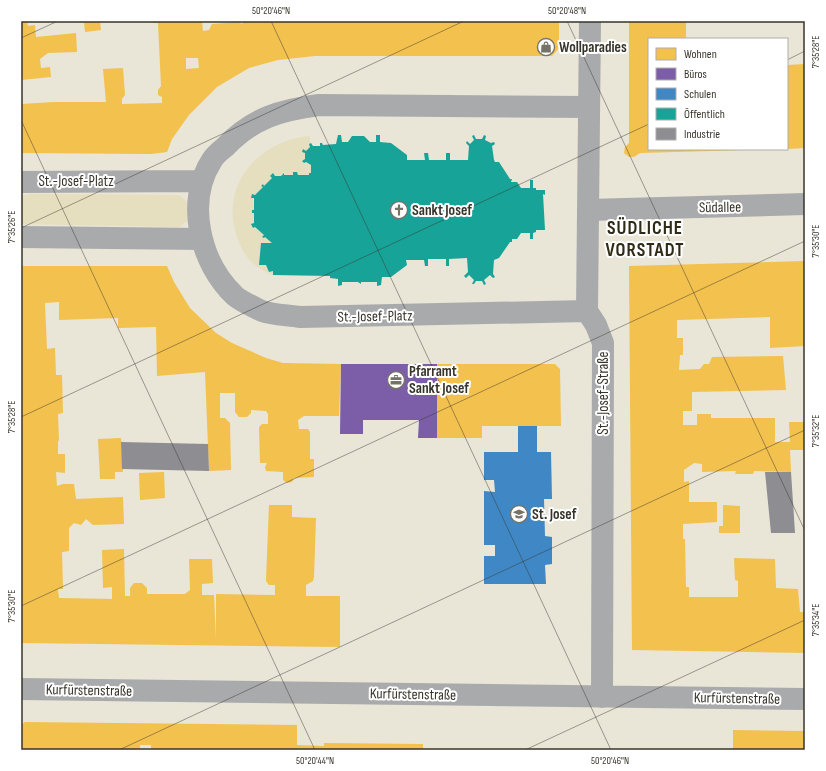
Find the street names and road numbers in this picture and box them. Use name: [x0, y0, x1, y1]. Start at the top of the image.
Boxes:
street label: St.-Josef-Platz: [38, 172, 114, 191]
street label: Südallee: [699, 198, 741, 217]
street label: St.-Josef-Platz: [337, 306, 413, 327]
street label: St.-Josef-Straße: [594, 351, 613, 435]
street label: Kurfürstenstraße: [46, 680, 132, 701]
street label: Kurfürstenstraße: [370, 684, 456, 705]
street label: Kurfürstenstraße: [694, 688, 780, 709]

